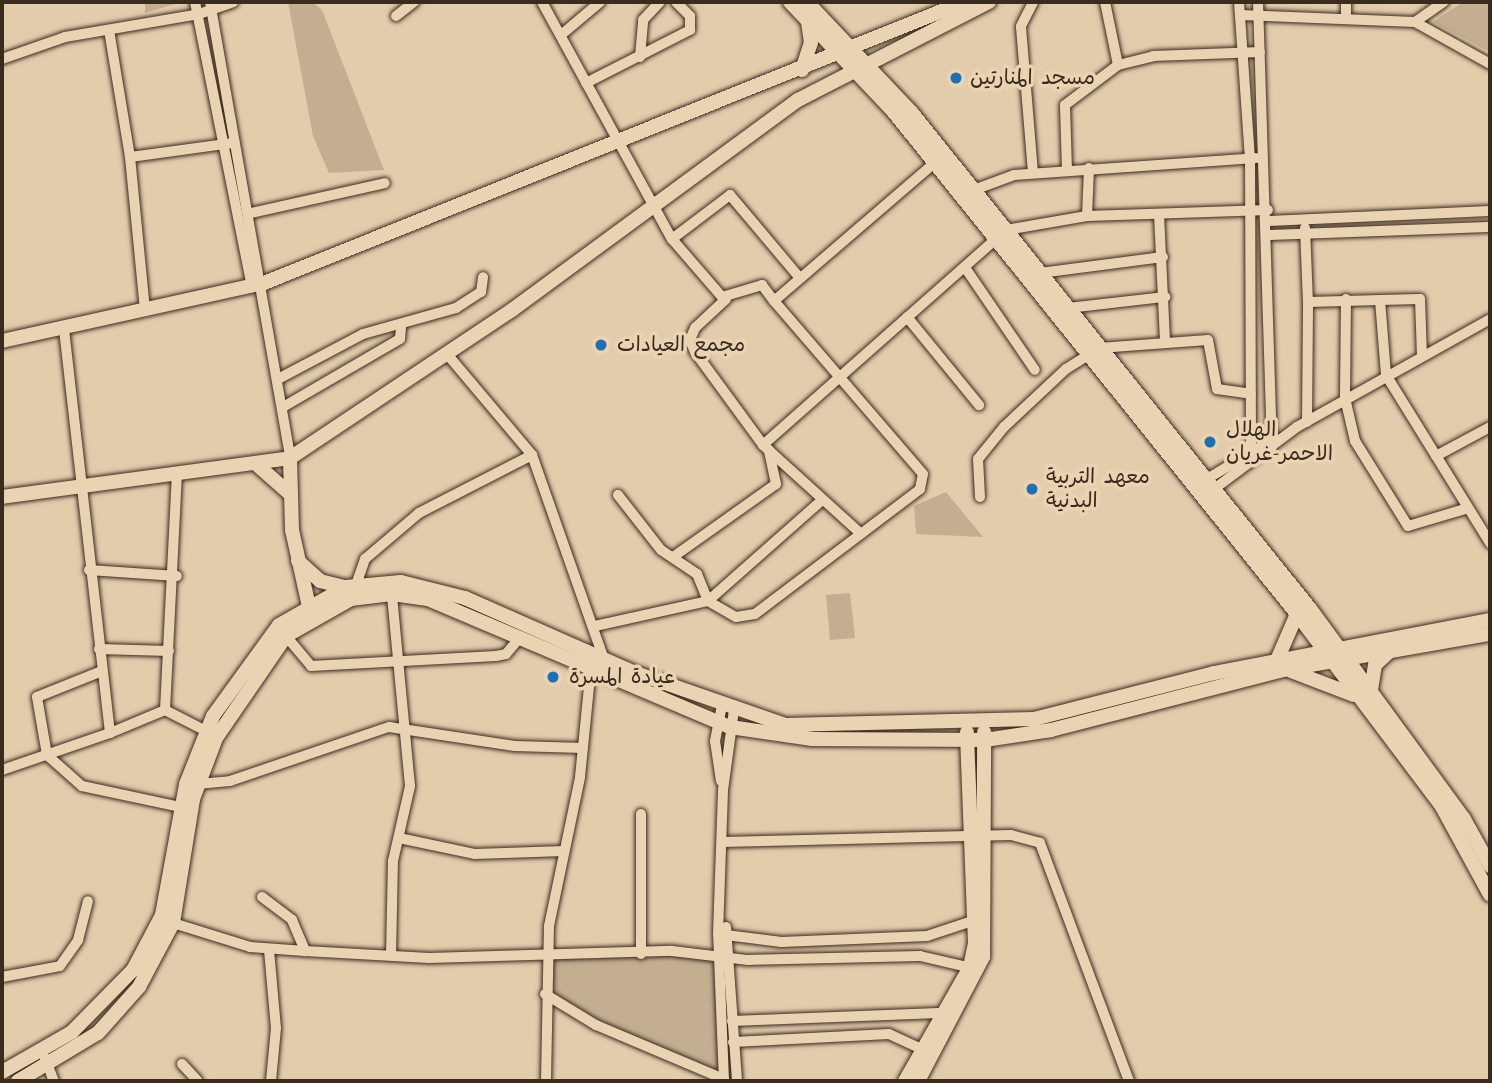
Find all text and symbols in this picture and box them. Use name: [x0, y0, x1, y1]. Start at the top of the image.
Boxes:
place label: مسجد المنارتين: [970, 65, 1095, 91]
marker: مسجد المنارتين: [948, 70, 964, 86]
place label: مجمع العيادات: [617, 332, 745, 358]
marker: مجمع العيادات: [591, 335, 611, 355]
place label: الهلال الاحمر-غريان: [1226, 417, 1333, 467]
marker: الهلال الاحمر-غريان: [1200, 432, 1220, 452]
place label: معهد التربية البدنية: [1046, 464, 1150, 514]
marker: معهد التربية البدنية: [1024, 481, 1040, 497]
place label: عيادة المسرة: [569, 664, 675, 690]
marker: عيادة المسرة: [543, 667, 563, 687]

